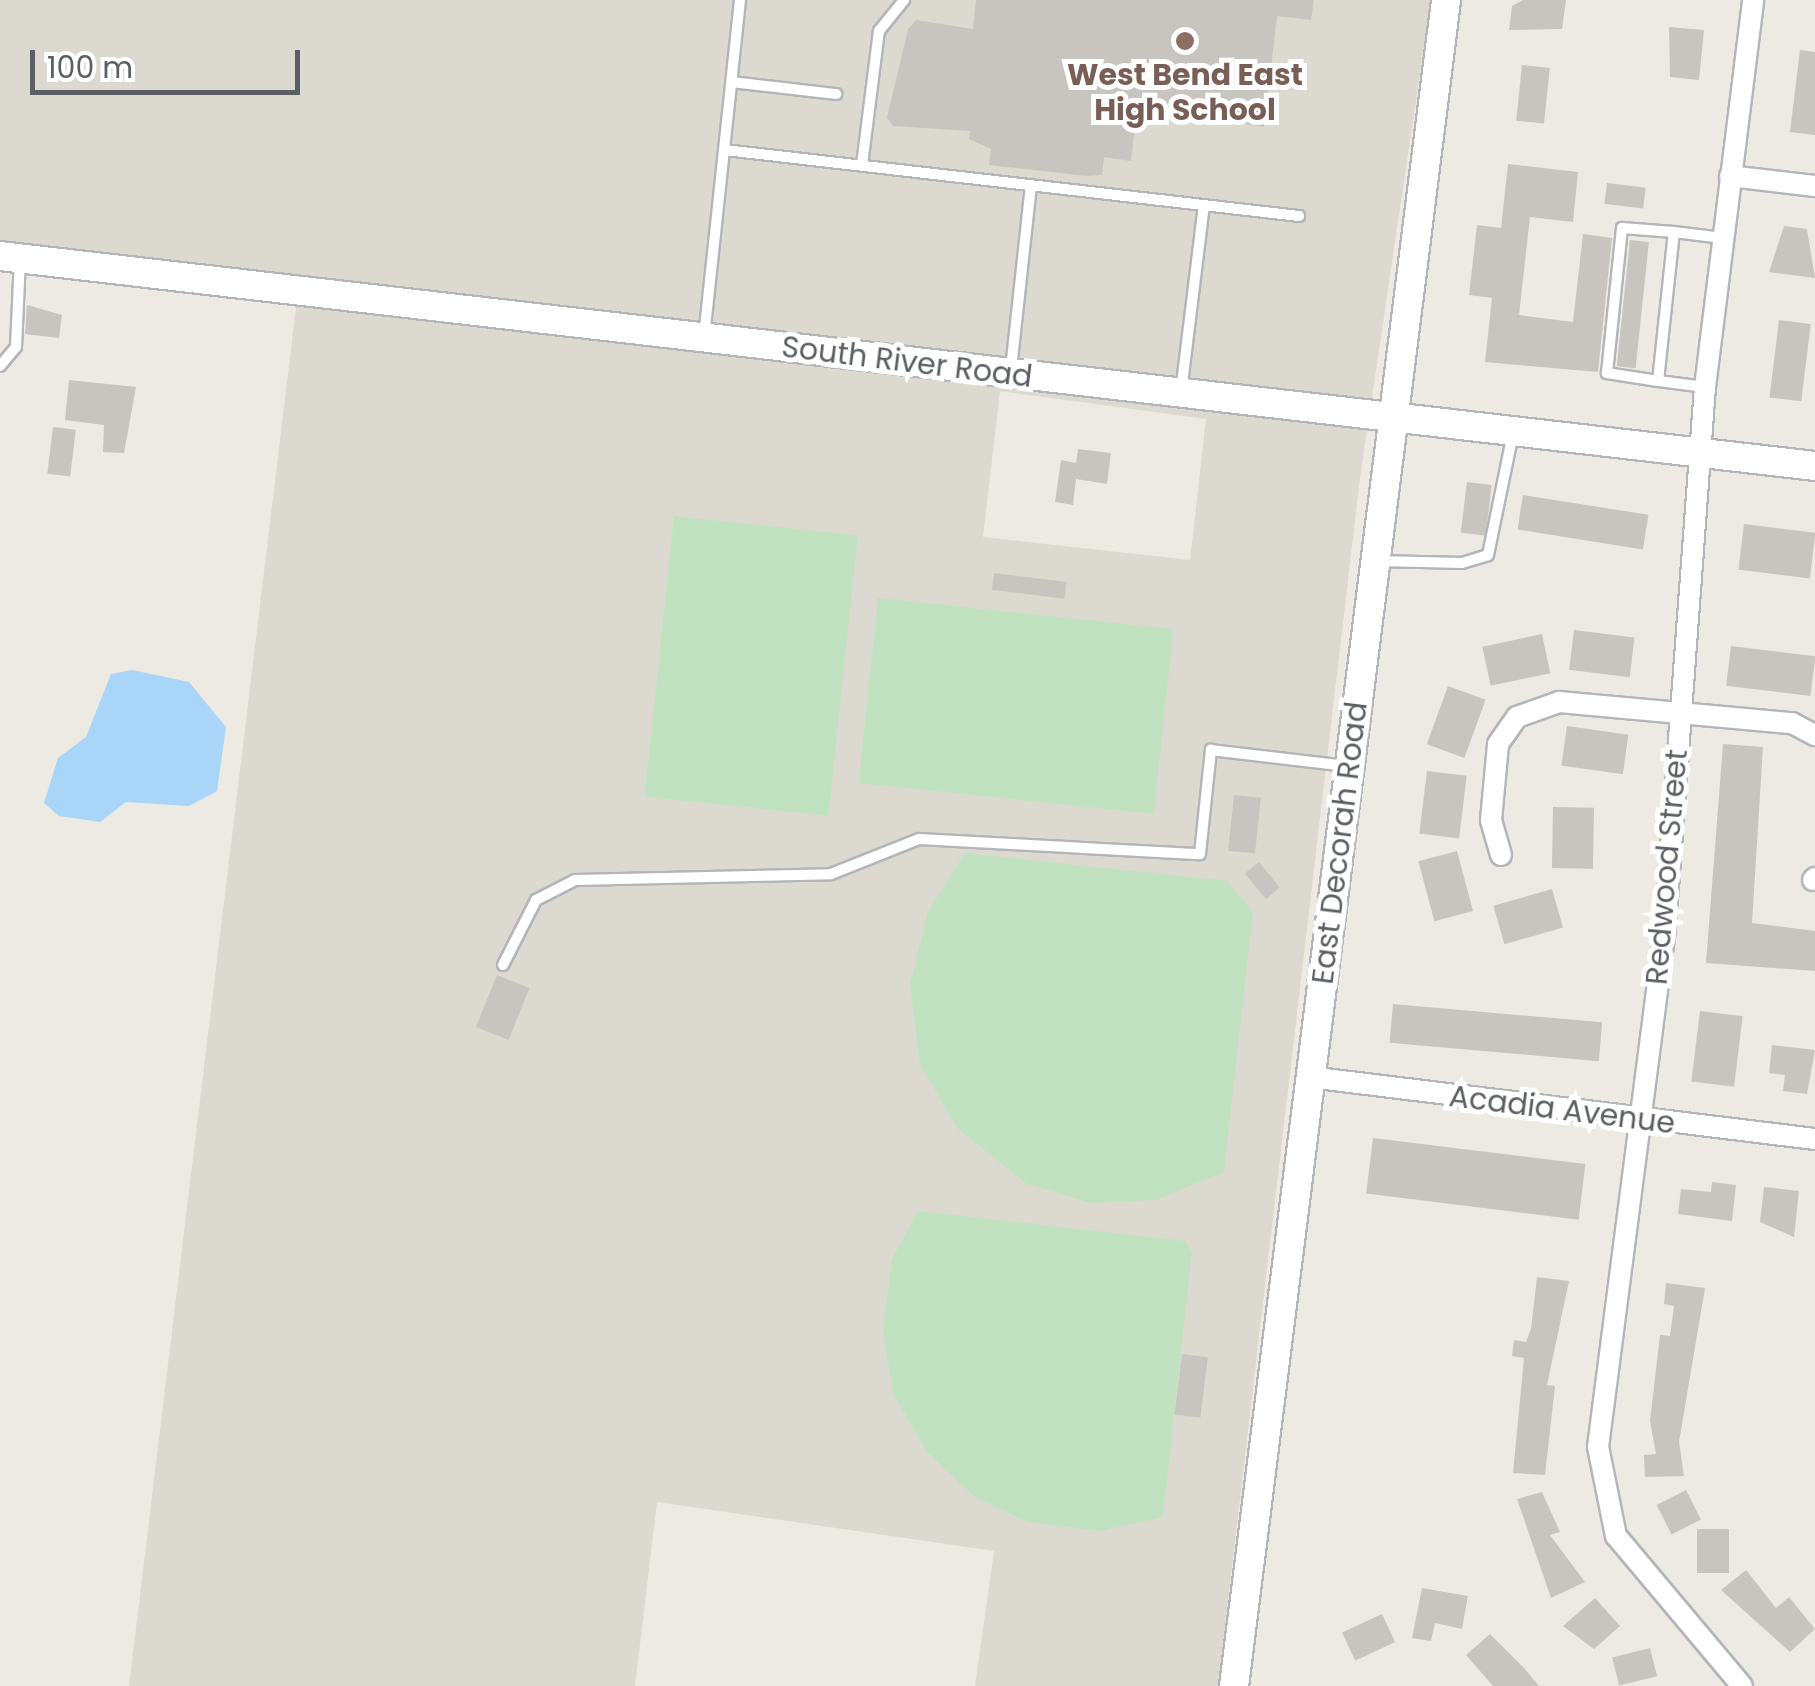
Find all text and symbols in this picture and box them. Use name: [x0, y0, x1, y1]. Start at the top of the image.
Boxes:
scale bar: [35, 30, 305, 92]
marker: West Bend East High School: [1174, 30, 1196, 52]
text: 100 m: [47, 46, 133, 89]
place label: West Bend East High School: [1067, 57, 1303, 128]
street label: South River Road: [780, 329, 1034, 395]
street label: East Decorah Road: [1305, 700, 1375, 986]
street label: Redwood Street: [1639, 748, 1695, 986]
street label: Acadia Avenue: [1447, 1078, 1677, 1142]

